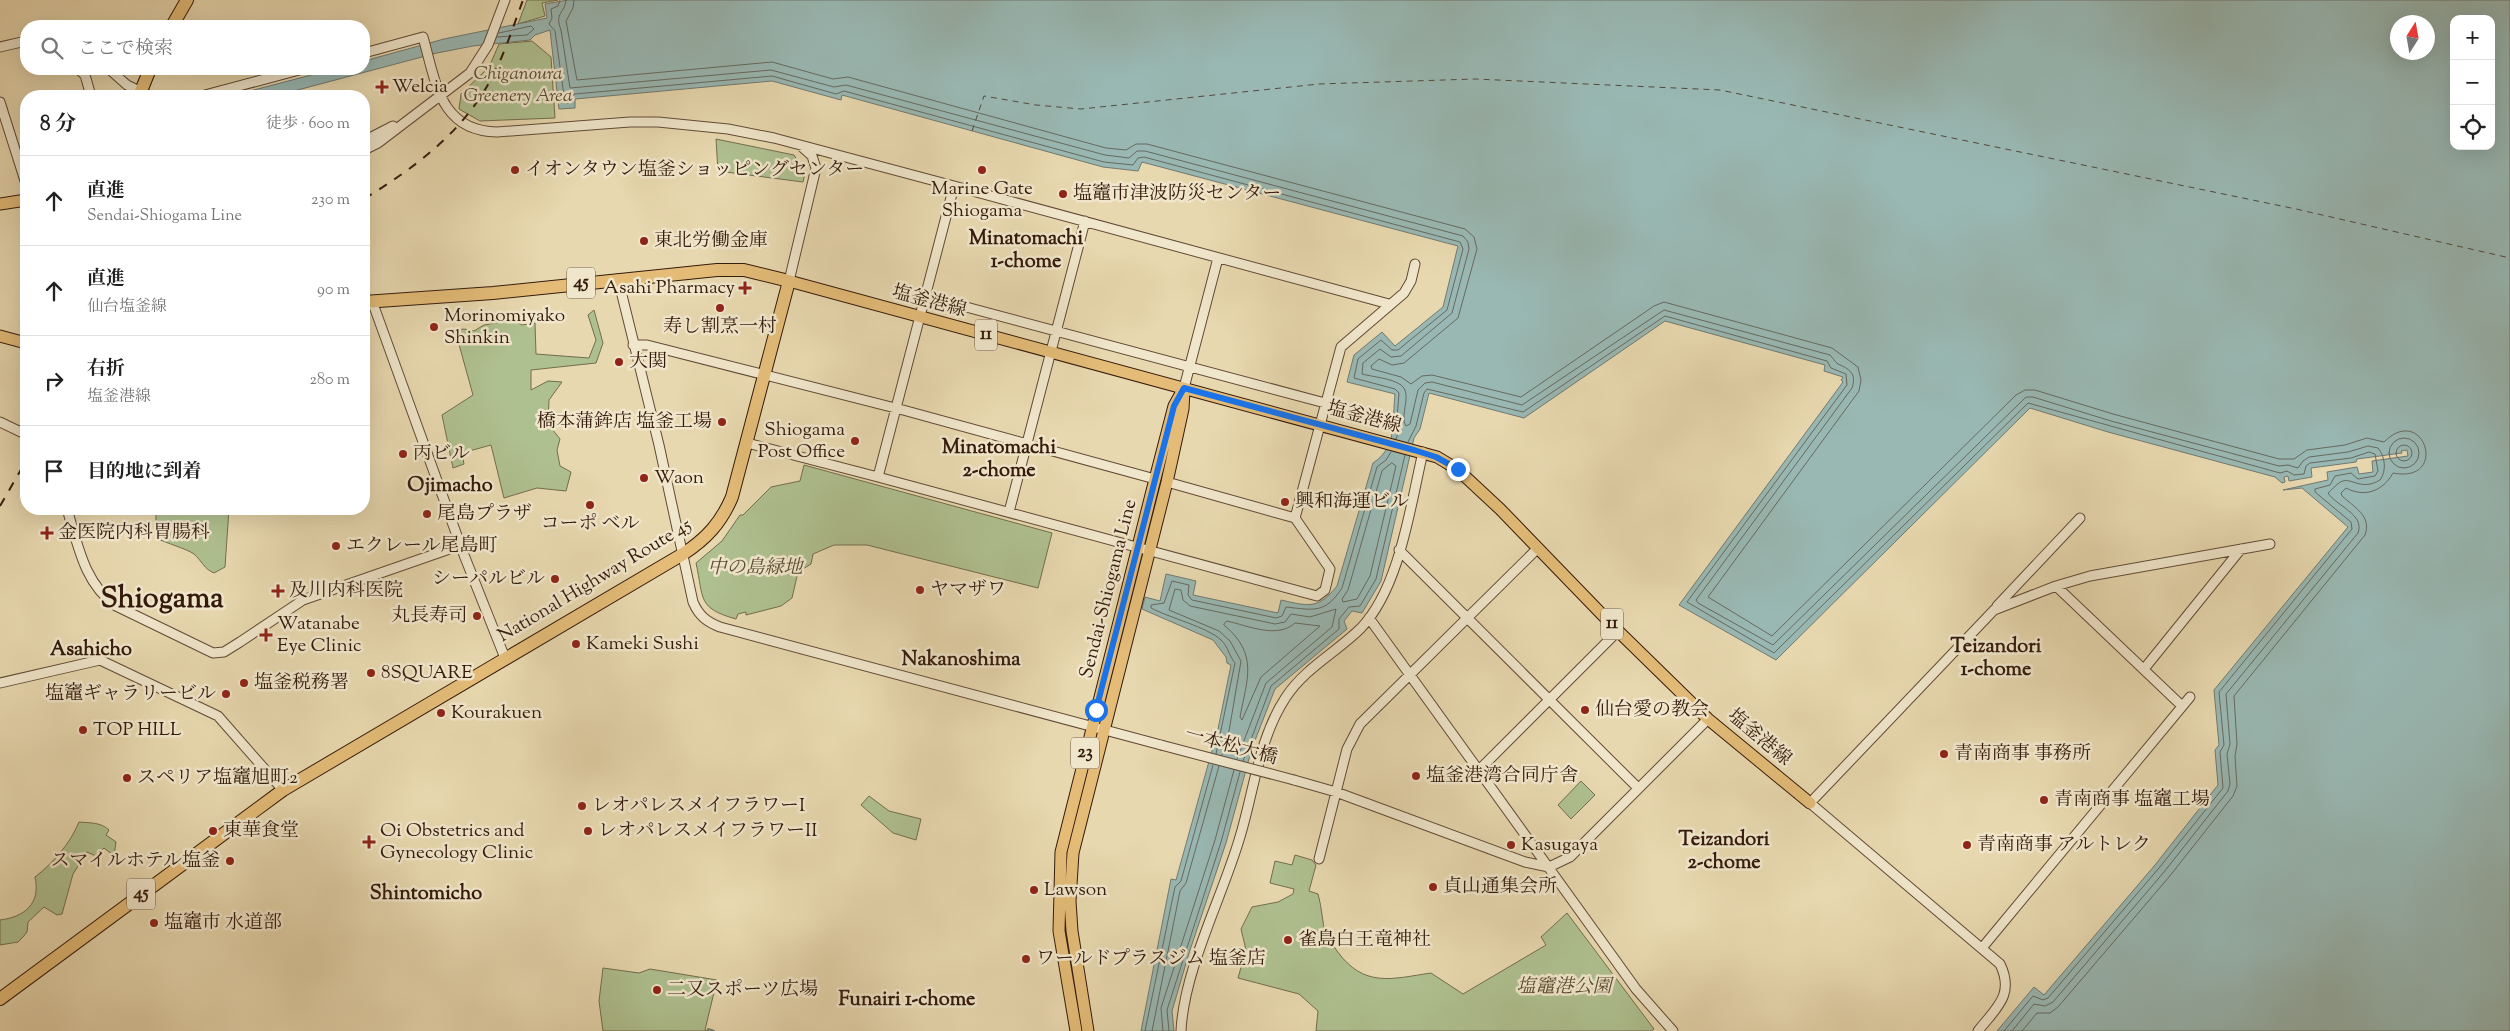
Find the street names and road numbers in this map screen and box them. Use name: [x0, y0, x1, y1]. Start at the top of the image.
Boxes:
road number: 45: [567, 268, 595, 298]
street label: 塩釜港線: [889, 279, 969, 325]
road number: 11: [975, 320, 997, 350]
street label: 塩釜港線: [1324, 395, 1404, 441]
street label: Sendai-Shiogama Line: [1074, 496, 1144, 682]
street label: National Highway Route 45: [493, 512, 697, 650]
road number: 11: [1601, 608, 1623, 640]
street label: 塩釜港線: [1721, 703, 1797, 773]
street label: 一本松大橋: [1182, 722, 1280, 772]
road number: 23: [1071, 738, 1099, 768]
road number: 45: [127, 879, 155, 910]

